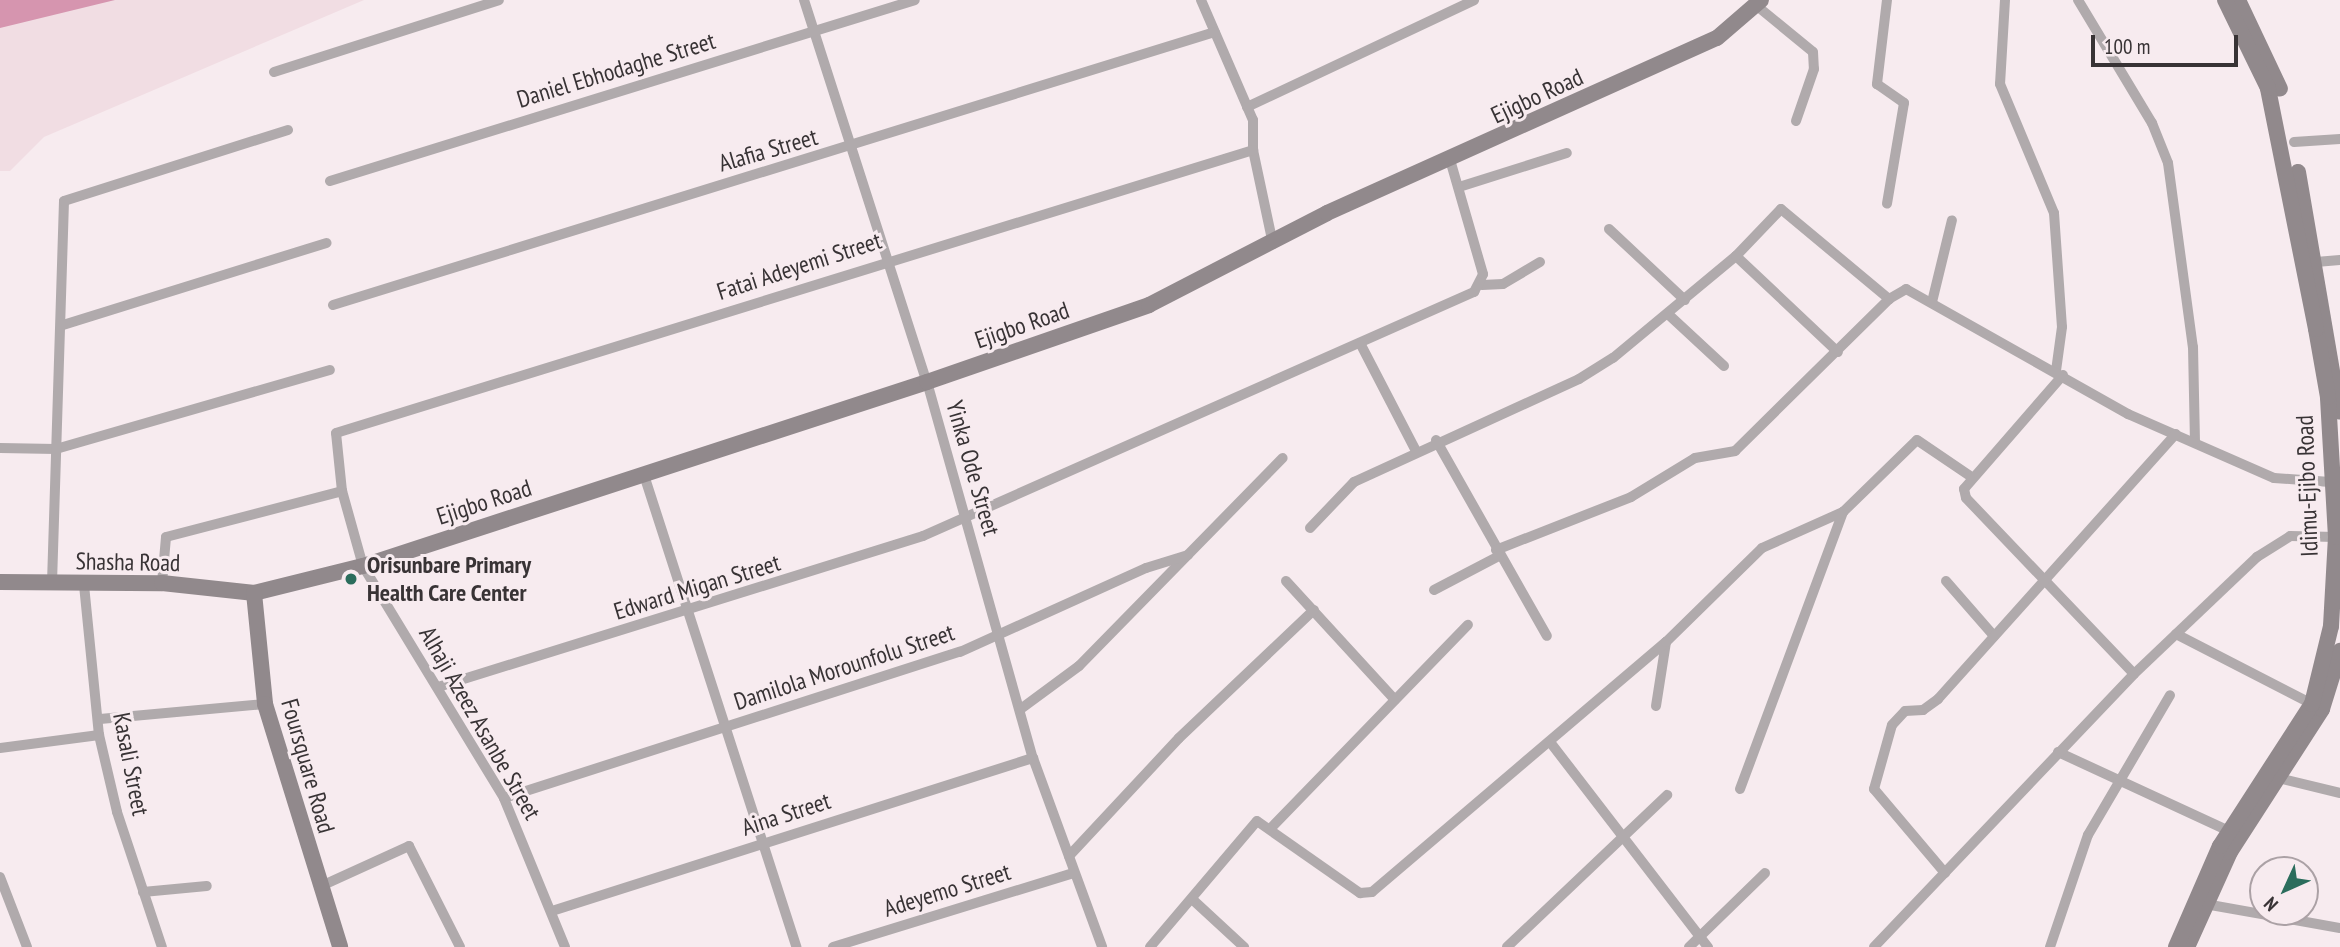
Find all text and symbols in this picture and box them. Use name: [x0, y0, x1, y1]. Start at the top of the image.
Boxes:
scale bar: [2095, 21, 2242, 65]
street label: Daniel Ebhodaghe Street: [513, 26, 719, 114]
text: 100 m: [2104, 33, 2150, 60]
street label: Ejigbo Road: [1487, 62, 1587, 130]
street label: Alafia Street: [715, 122, 821, 178]
street label: Fatai Adeyemi Street: [713, 226, 885, 306]
street label: Ejigbo Road: [971, 295, 1073, 355]
street label: Yinka Ode Street: [940, 397, 1006, 539]
street label: Idimu-Ejibo Road: [2290, 415, 2324, 557]
street label: Ejigbo Road: [433, 473, 535, 531]
street label: Shasha Road: [75, 547, 181, 577]
street label: Edward Migan Street: [610, 548, 784, 626]
place label: Orisunbare Primary Health Care Center: [367, 551, 531, 607]
marker: Orisunbare Primary Health Care Center: [341, 569, 361, 589]
street label: Damilola Morounfolu Street: [730, 618, 958, 716]
street label: Alhaji Azeez Asanbe Street: [413, 621, 547, 825]
street label: Foursquare Road: [275, 696, 341, 836]
street label: Kasali Street: [107, 710, 155, 818]
street label: Aina Street: [738, 786, 834, 842]
north arrow: [2249, 856, 2319, 926]
street label: Adeyemo Street: [880, 857, 1014, 923]
text: N: [2258, 892, 2283, 917]

